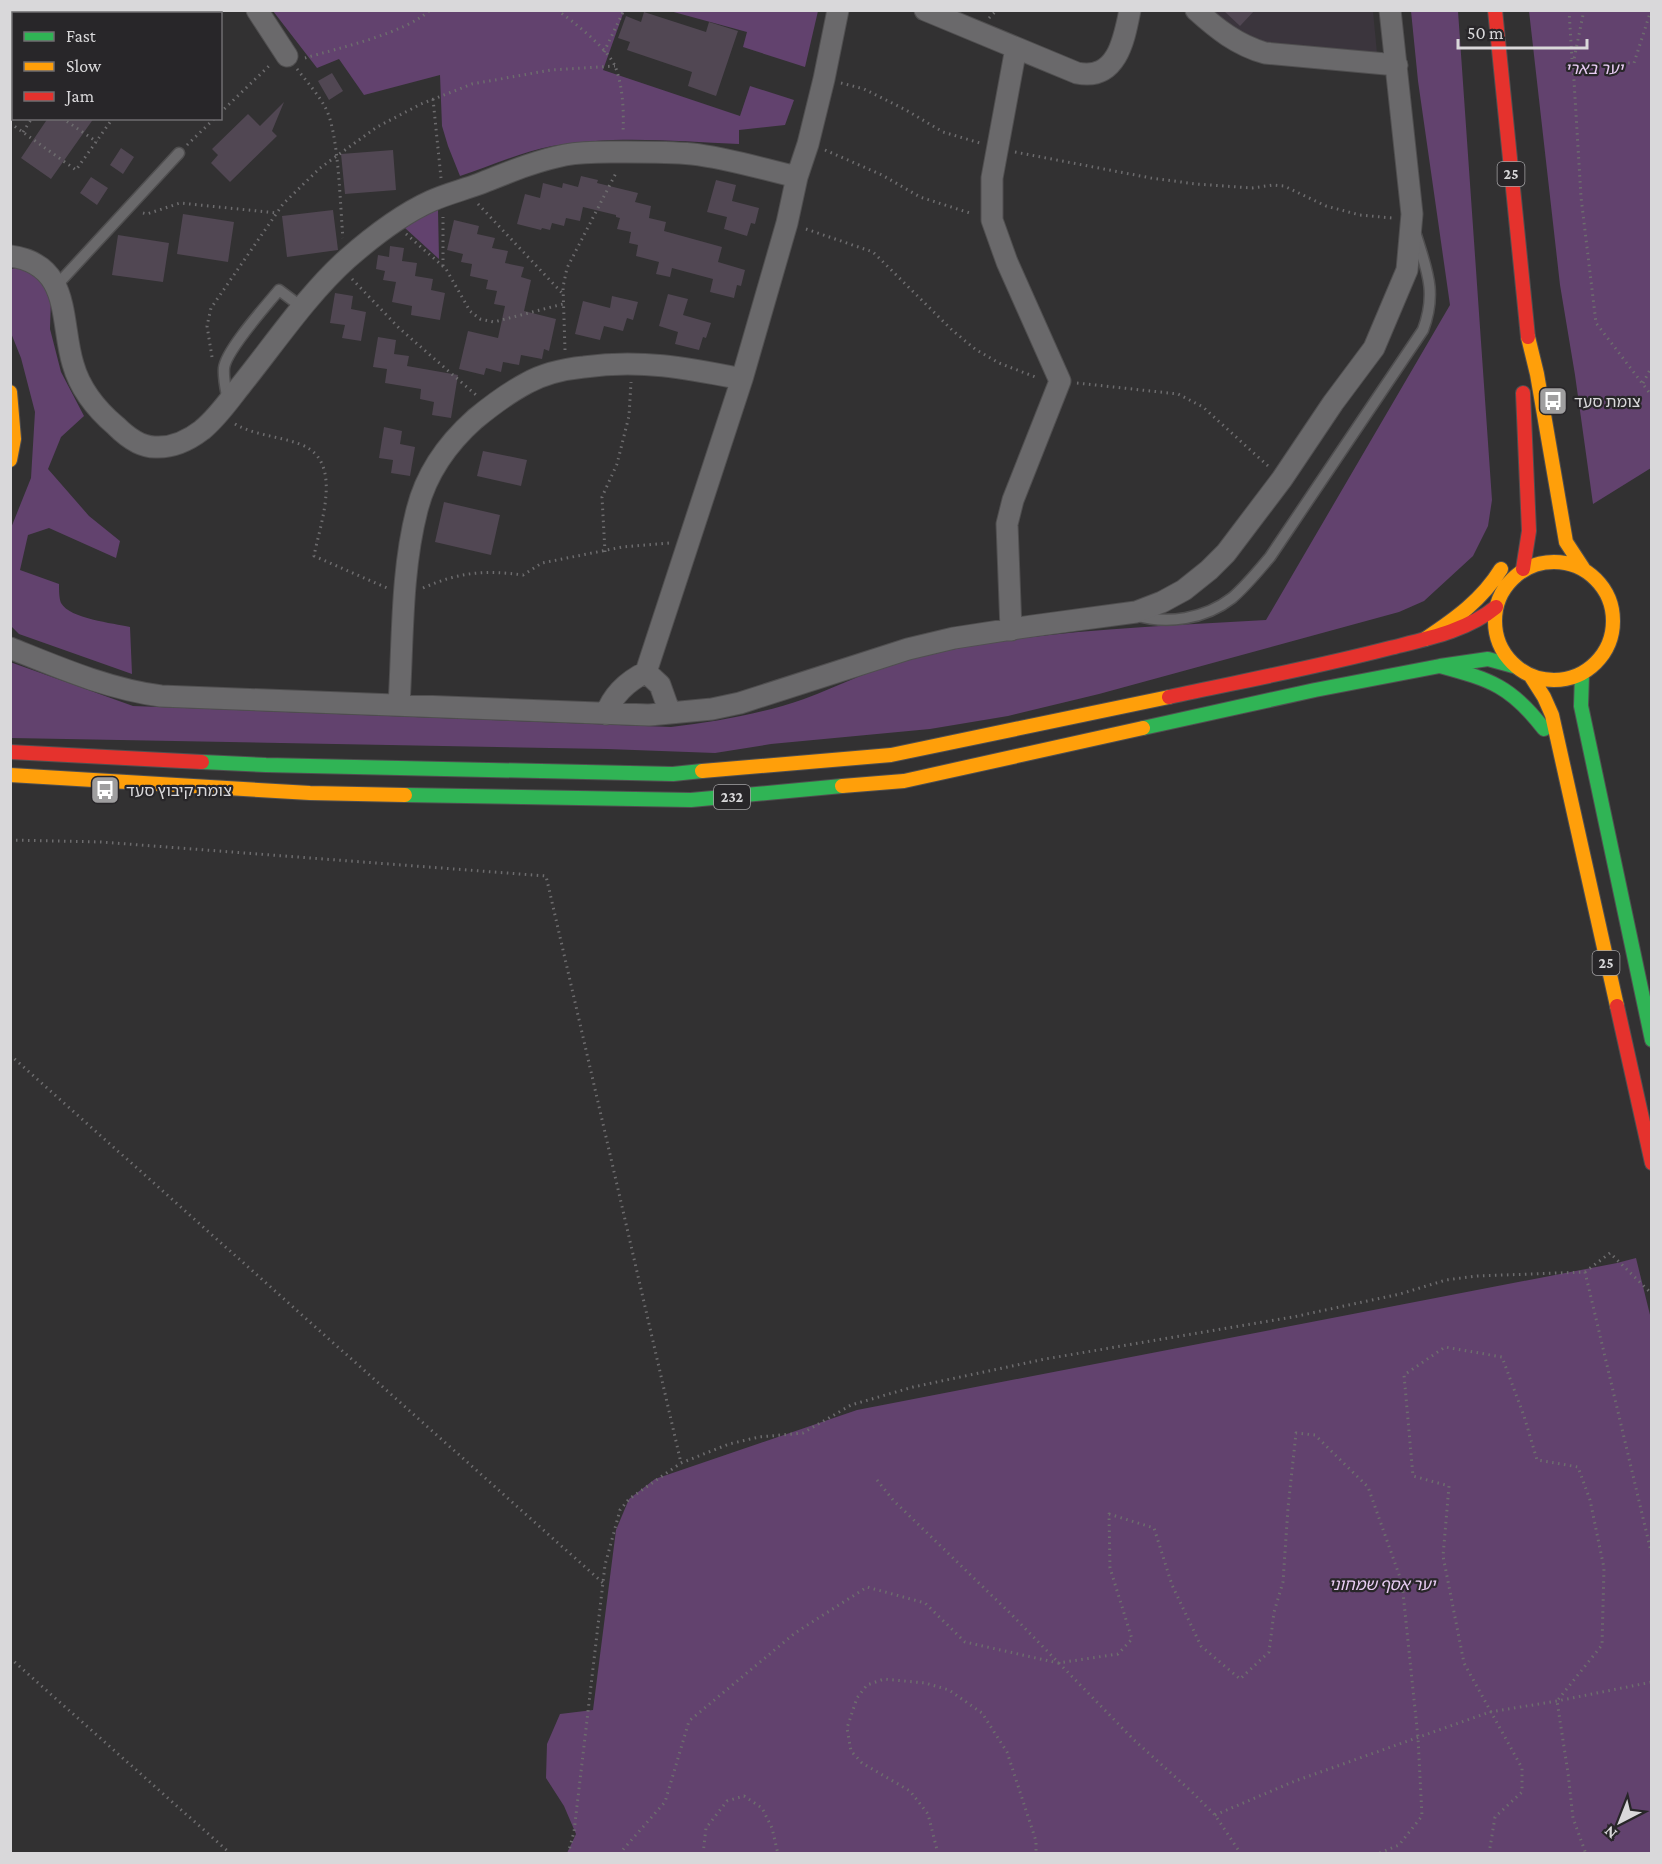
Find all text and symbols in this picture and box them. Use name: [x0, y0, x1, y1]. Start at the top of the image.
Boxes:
legend: [12, 12, 222, 120]
scale bar: [1458, 12, 1587, 50]
text: 50 m: [1467, 23, 1504, 43]
text: Fast: [66, 26, 97, 46]
text: Slow: [66, 56, 102, 76]
park label: יער בארי: [1565, 60, 1624, 77]
text: Jam: [64, 86, 95, 106]
road number: 25: [1498, 162, 1524, 186]
bus stop icon: צומת סעד: [1537, 385, 1569, 417]
place label: צומת סעד: [1574, 393, 1641, 410]
bus stop icon: צומת קיבוץ סעד: [89, 774, 121, 806]
place label: צומת קיבוץ סעד: [126, 782, 232, 799]
road number: 232: [714, 785, 750, 809]
road number: 25: [1592, 951, 1620, 975]
park label: יער אסף שמחוני: [1329, 1576, 1437, 1594]
north arrow: [1590, 1792, 1650, 1852]
text: N: [1600, 1823, 1620, 1843]

